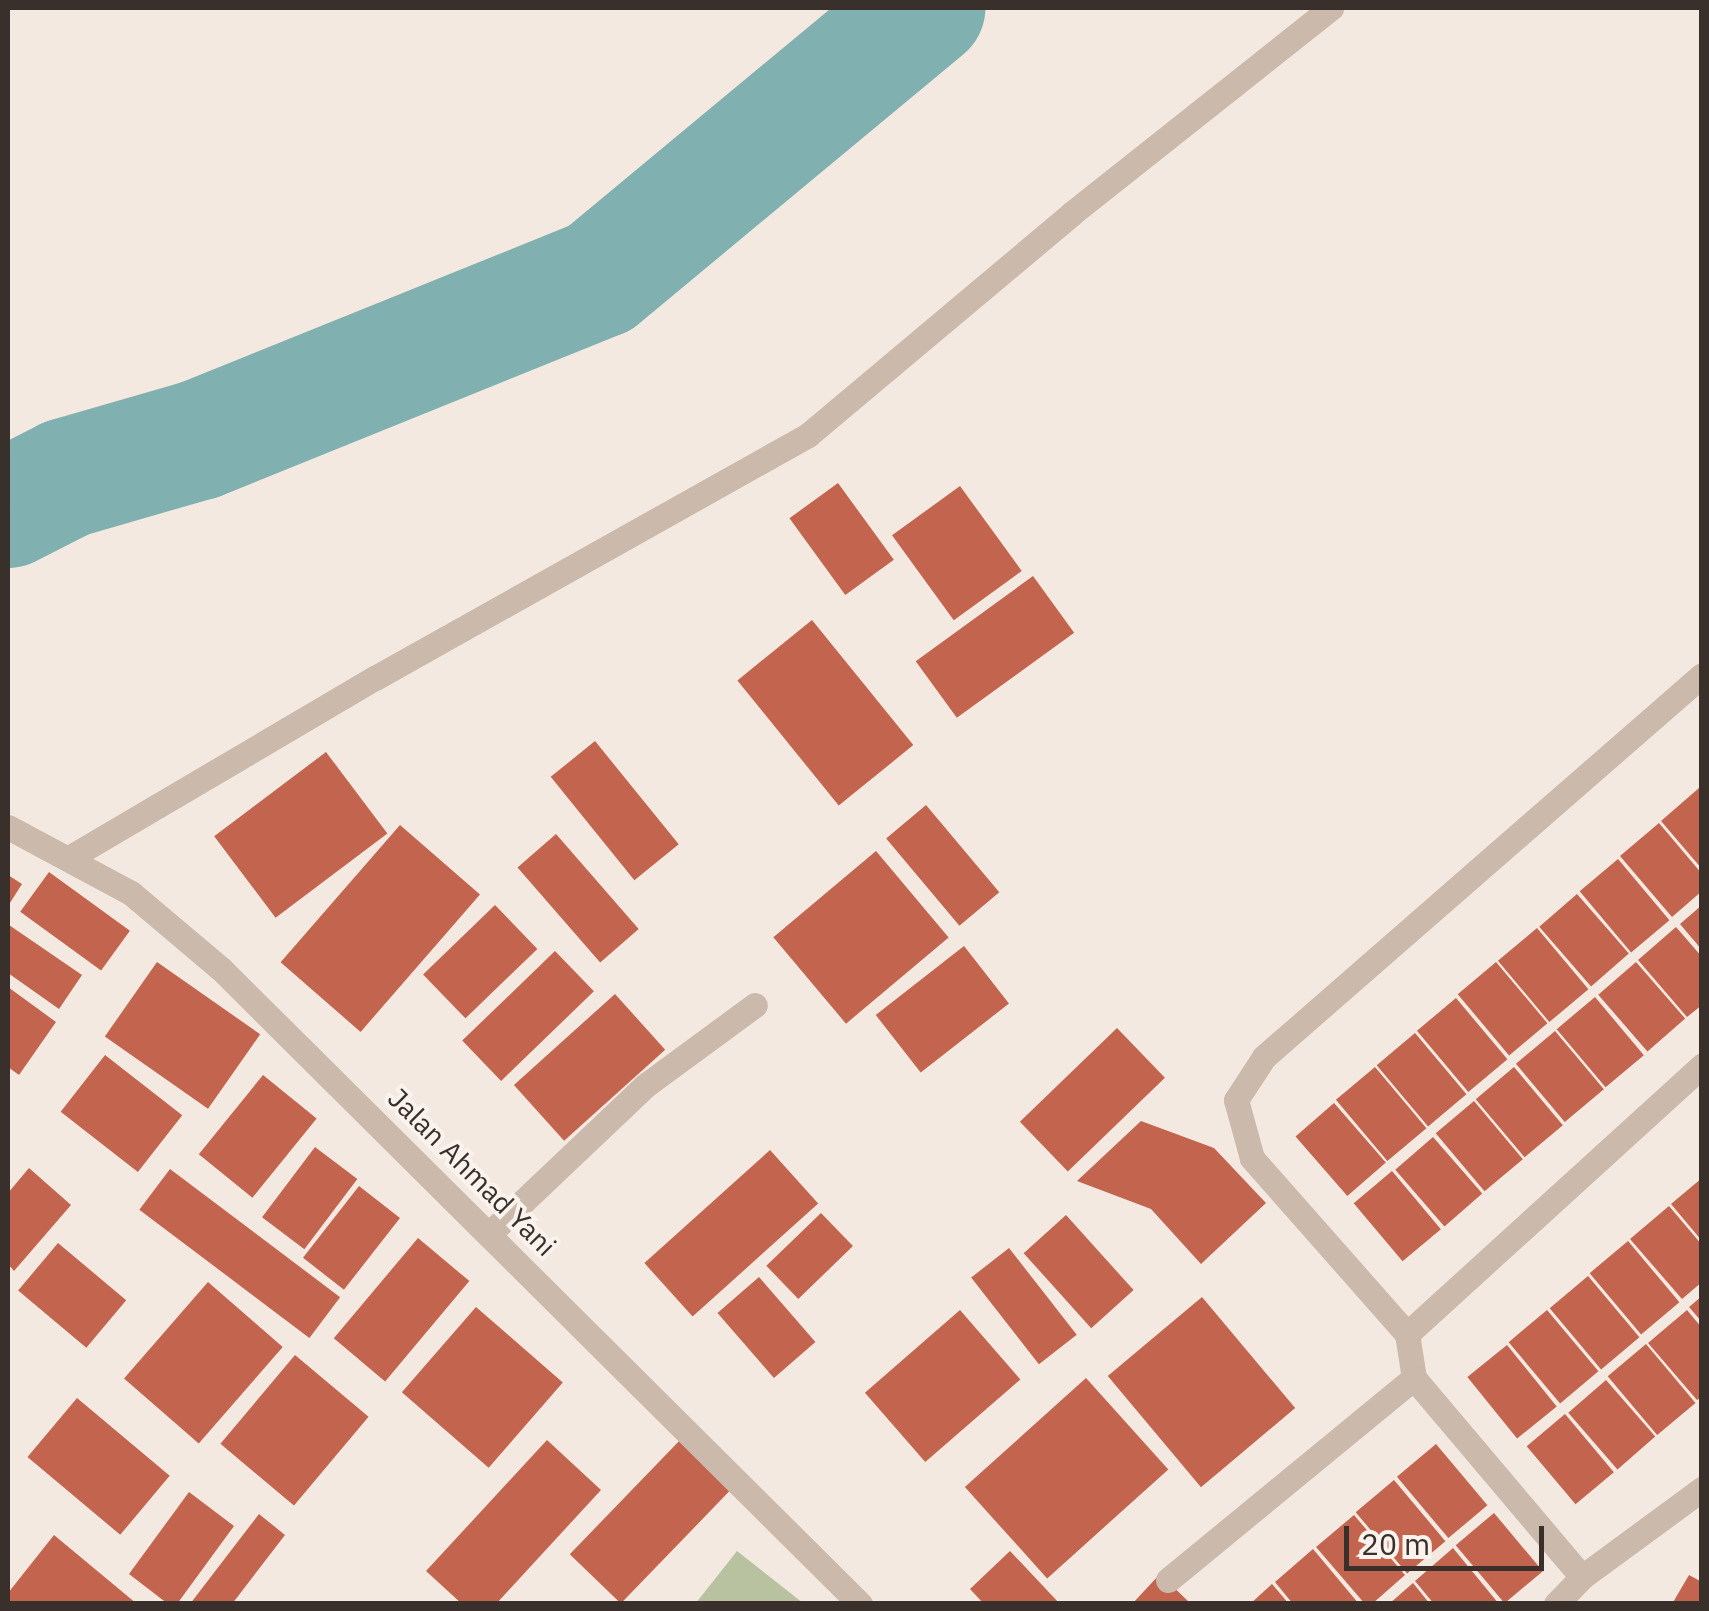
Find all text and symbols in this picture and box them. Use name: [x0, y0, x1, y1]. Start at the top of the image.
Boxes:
street label: Jalan Ahmad Yani: [381, 1081, 563, 1263]
scale bar: [1349, 1506, 1549, 1568]
text: 20 m: [1361, 1524, 1430, 1563]

